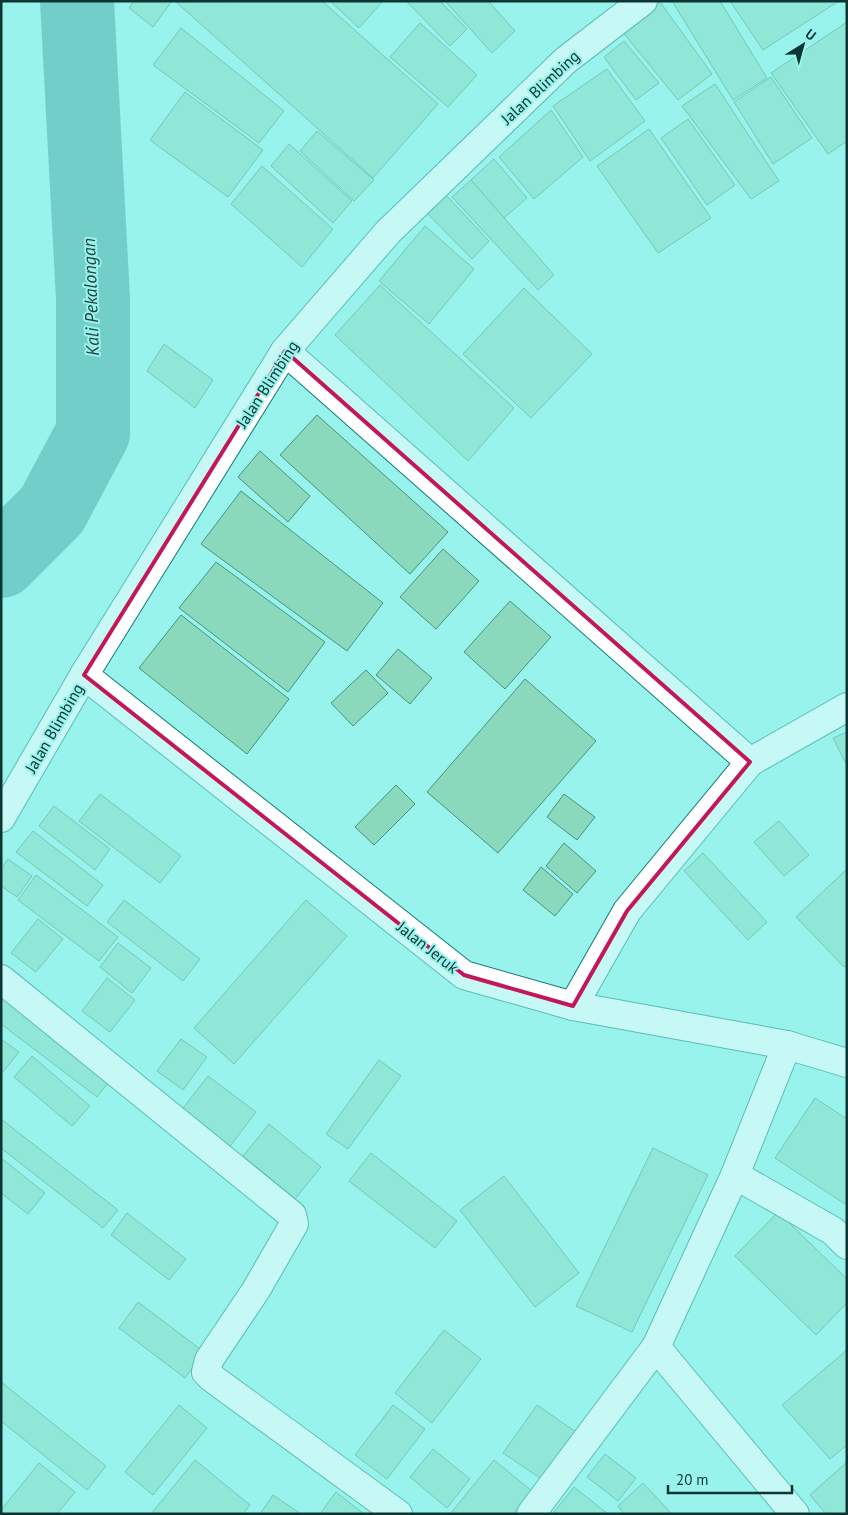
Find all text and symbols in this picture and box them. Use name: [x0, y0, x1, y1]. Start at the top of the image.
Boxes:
north arrow: [778, 20, 828, 70]
text: U: [802, 25, 820, 44]
street label: Jalan Blimbing: [496, 46, 583, 129]
water label: Kali Pekalongan: [77, 238, 104, 356]
street label: Jalan Blimbing: [231, 337, 303, 432]
street label: Jalan Blimbing: [20, 680, 88, 777]
street label: Jalan Jeruk: [392, 916, 463, 977]
scale bar: [668, 1462, 792, 1494]
text: 20 m: [676, 1470, 709, 1489]

